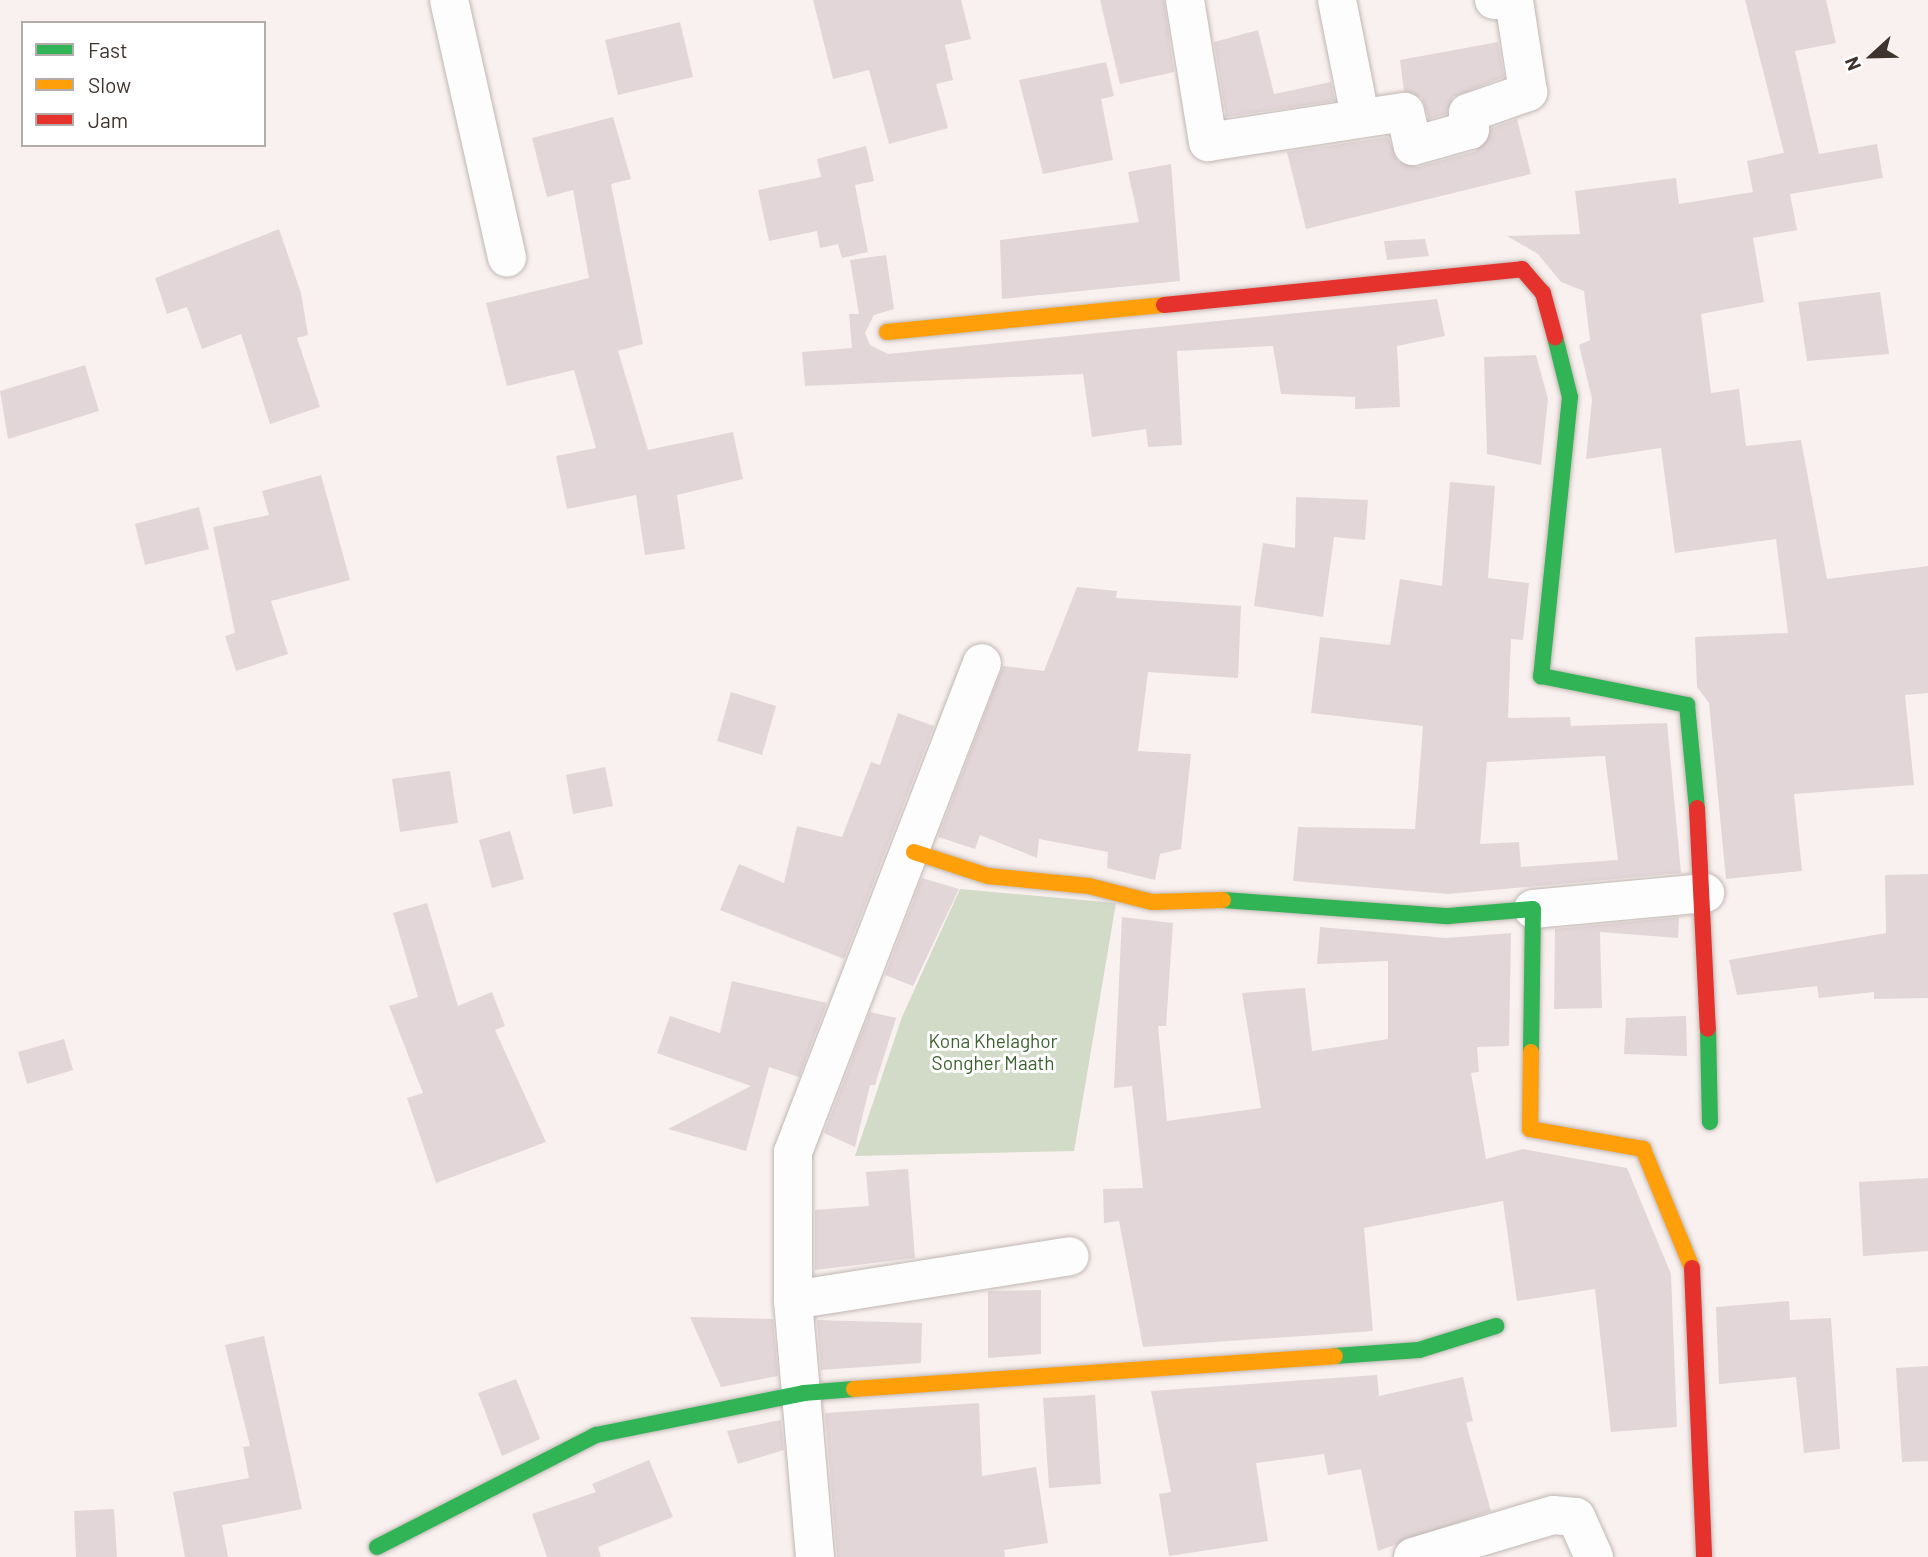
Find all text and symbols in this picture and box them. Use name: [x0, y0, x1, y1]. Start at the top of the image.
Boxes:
legend: [21, 21, 266, 147]
north arrow: [1837, 21, 1907, 91]
text: Fast: [88, 37, 128, 62]
text: N: [1839, 54, 1865, 74]
text: Slow: [88, 72, 131, 97]
text: Jam: [88, 107, 128, 132]
park label: Kona Khelaghor Songher Maath: [929, 1030, 1057, 1074]

